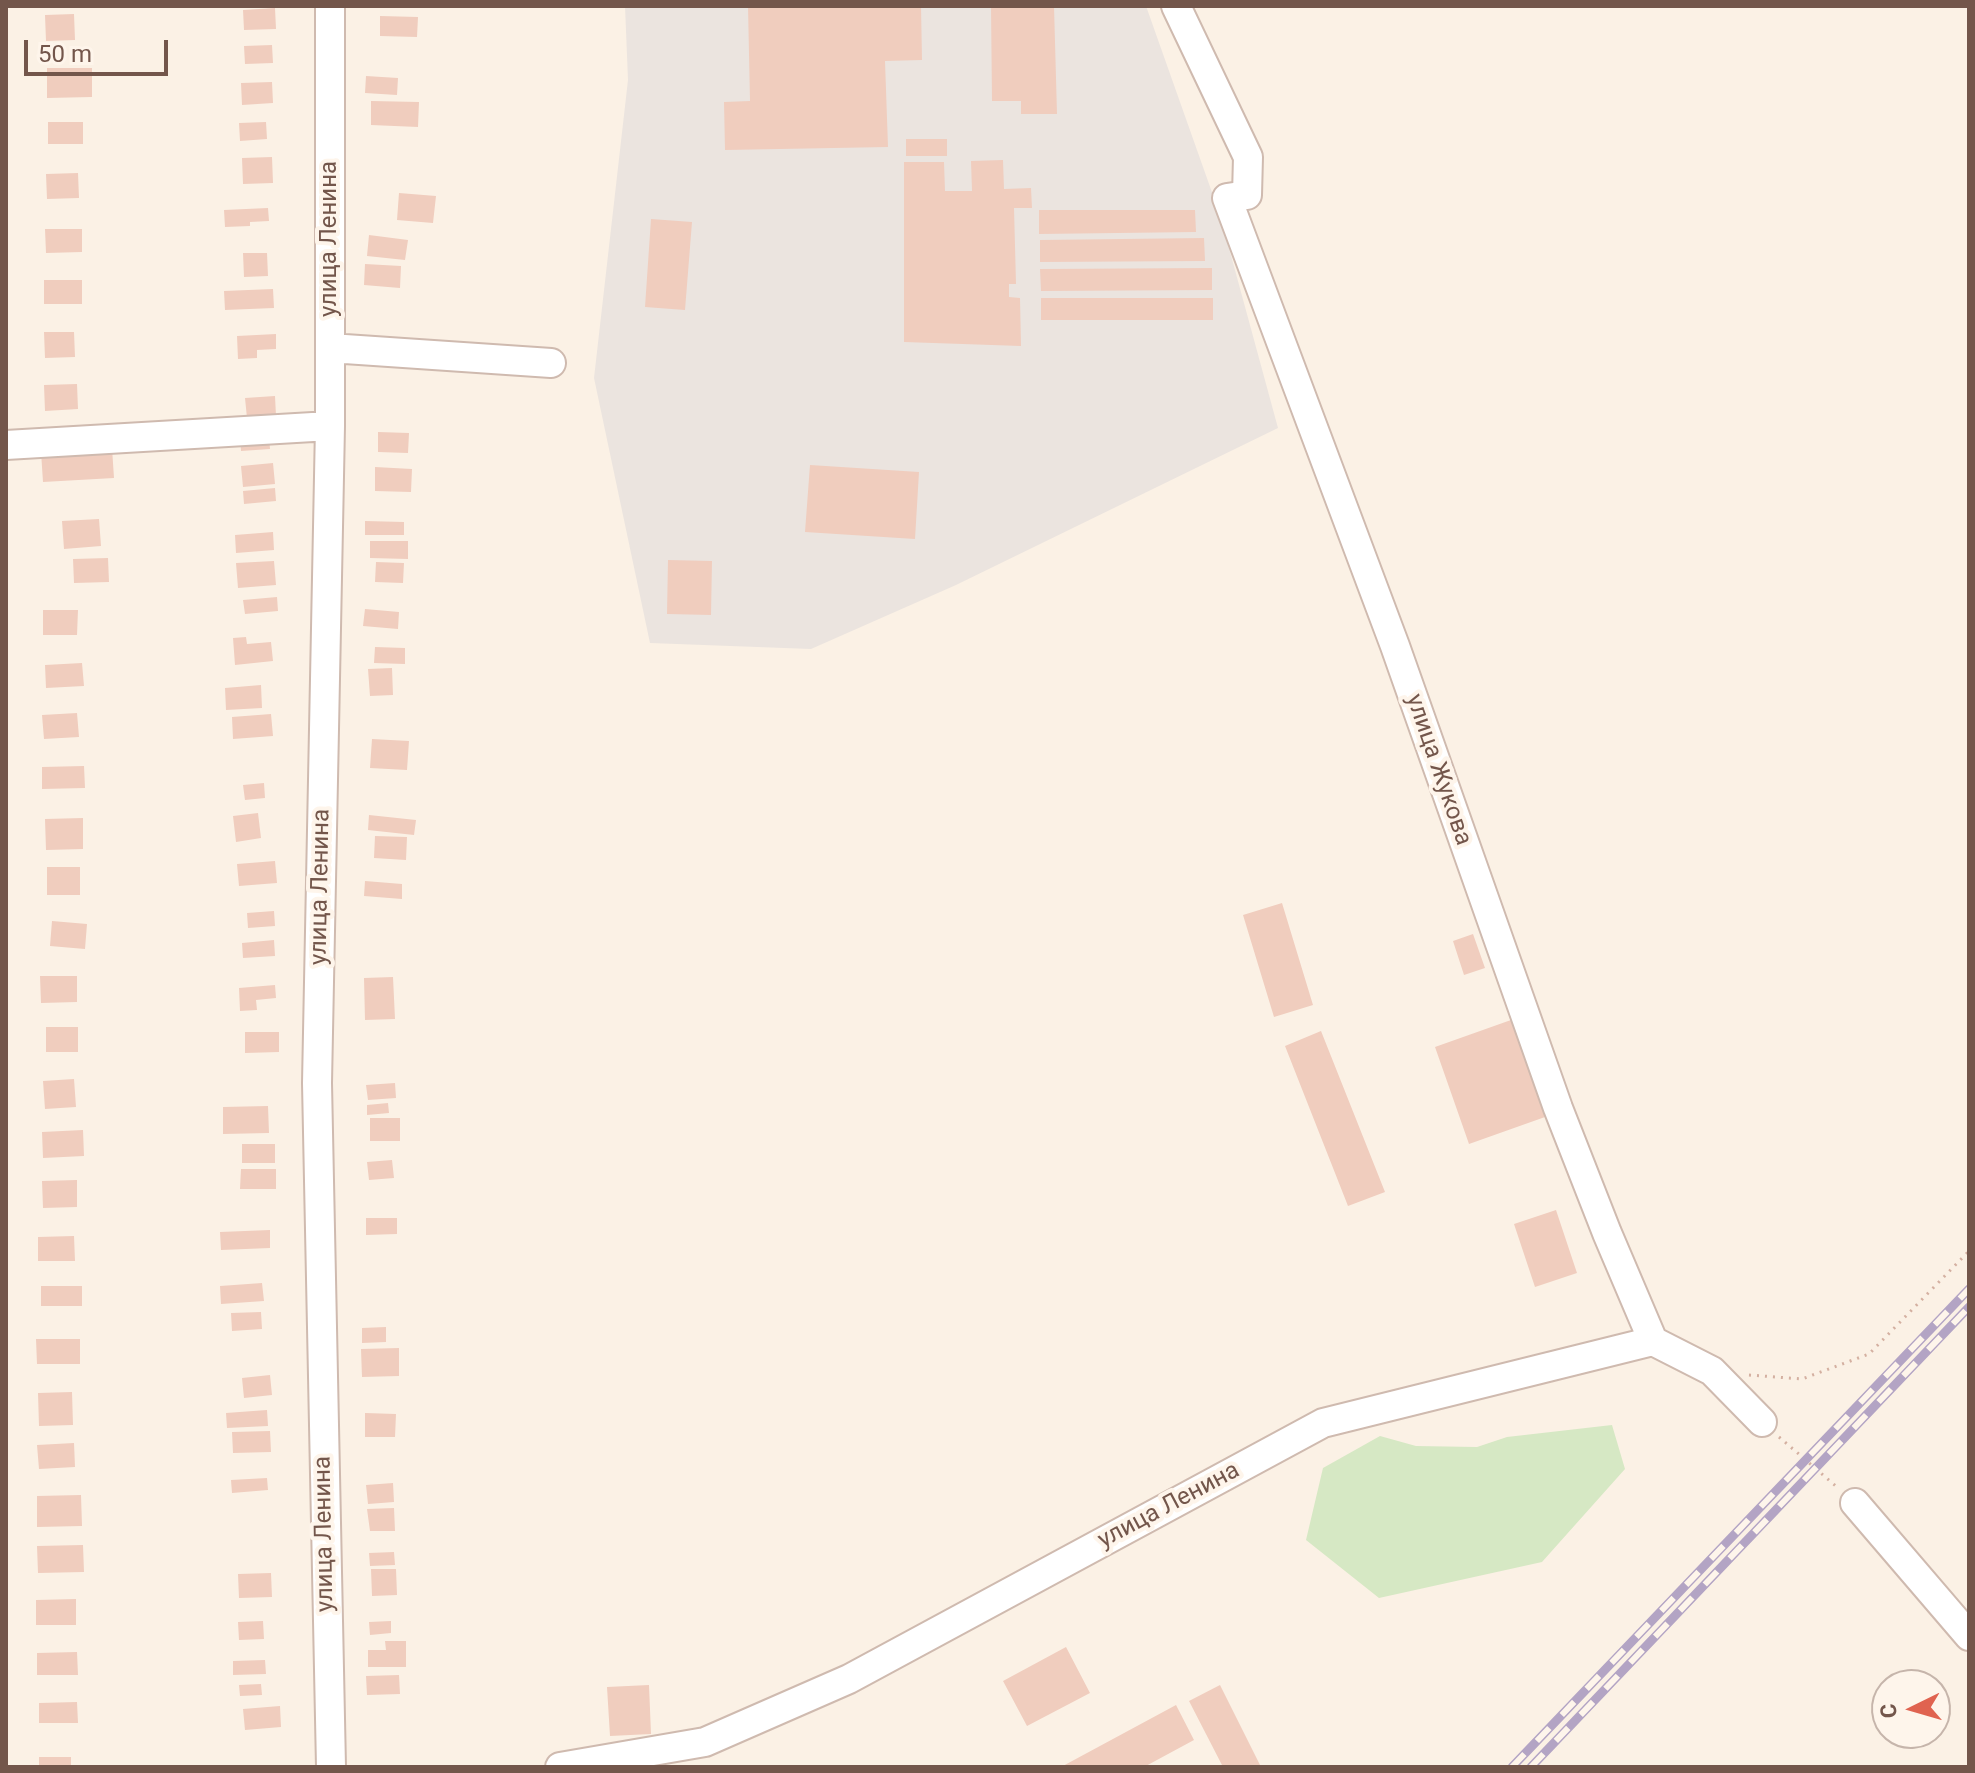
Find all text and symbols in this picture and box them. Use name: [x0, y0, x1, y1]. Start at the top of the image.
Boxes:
scale bar: [28, 24, 172, 74]
text: 50 m: [38, 40, 92, 68]
street label: улица Ленина: [316, 161, 344, 317]
street label: улица Жукова: [1399, 691, 1477, 849]
street label: улица Ленина: [305, 809, 337, 965]
street label: улица Ленина: [309, 1456, 341, 1612]
street label: улица Ленина: [1093, 1457, 1245, 1555]
north arrow: [1871, 1669, 1951, 1749]
text: С: [1876, 1703, 1902, 1719]

